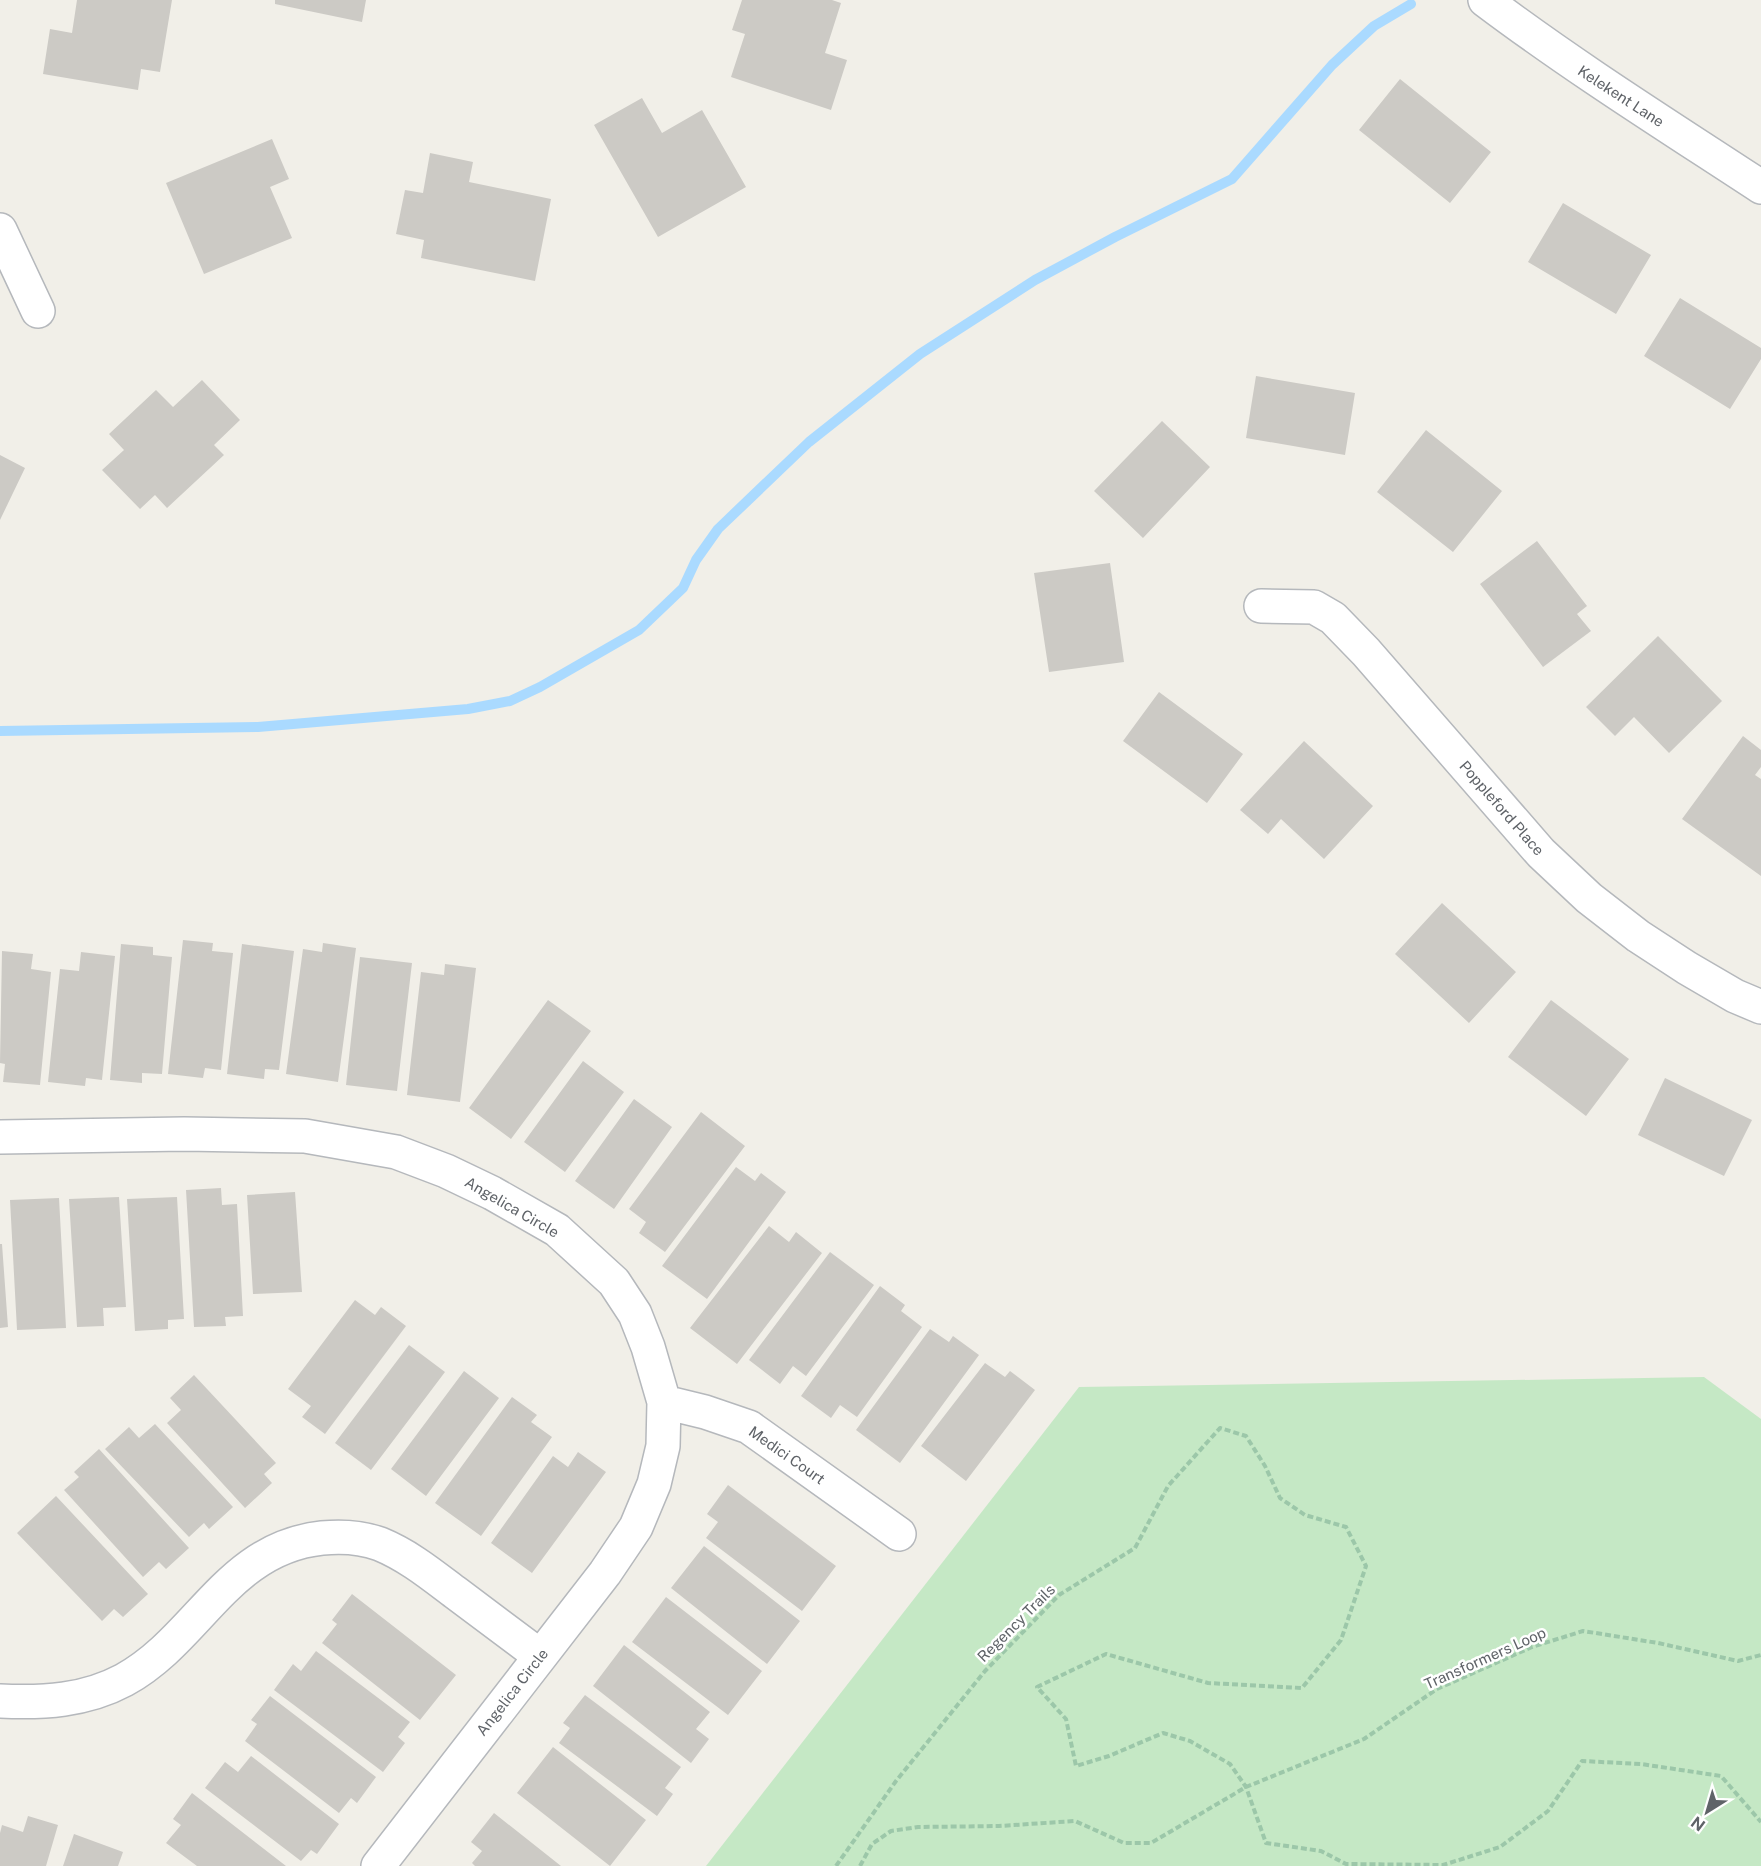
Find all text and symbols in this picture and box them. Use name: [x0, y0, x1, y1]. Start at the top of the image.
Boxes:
street label: Kelekent Lane: [1575, 62, 1667, 130]
street label: Poppleford Place: [1456, 757, 1548, 859]
street label: Angelica Circle: [462, 1173, 562, 1241]
street label: Medici Court: [746, 1423, 828, 1488]
street label: Regency Trails: [974, 1581, 1058, 1665]
street label: Transformers Loop: [1422, 1623, 1549, 1692]
street label: Angelica Circle: [473, 1645, 551, 1739]
north arrow: [1677, 1782, 1737, 1842]
text: N: [1688, 1812, 1709, 1835]

